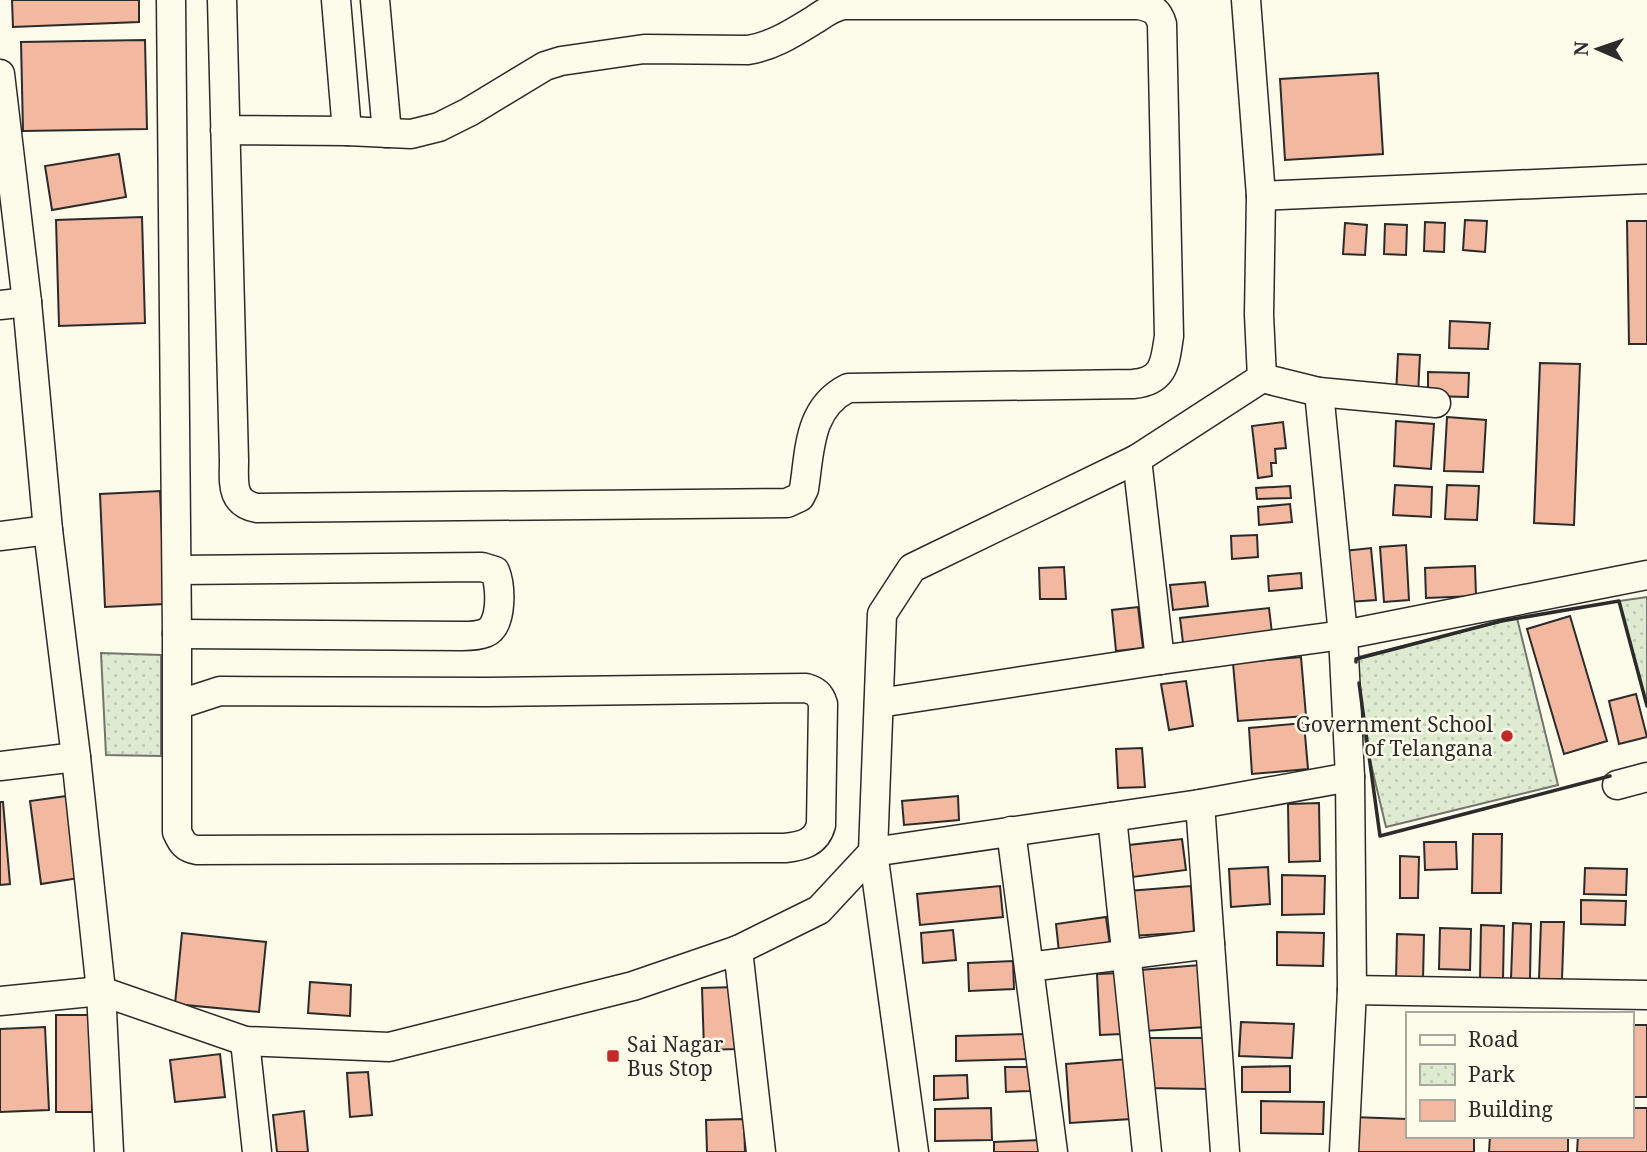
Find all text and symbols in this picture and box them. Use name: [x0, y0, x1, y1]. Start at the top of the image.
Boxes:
north arrow: [1563, 14, 1633, 84]
text: N: [1568, 40, 1594, 56]
place label: Government School of Telangana: [1296, 710, 1493, 762]
marker: Government School of Telangana: [1499, 728, 1515, 744]
legend: [1406, 1012, 1633, 1138]
text: Road: [1468, 1025, 1519, 1053]
place label: Sai Nagar Bus Stop: [627, 1030, 723, 1082]
marker: Sai Nagar Bus Stop: [605, 1048, 621, 1064]
text: Park: [1468, 1060, 1515, 1088]
text: Building: [1468, 1095, 1553, 1123]

